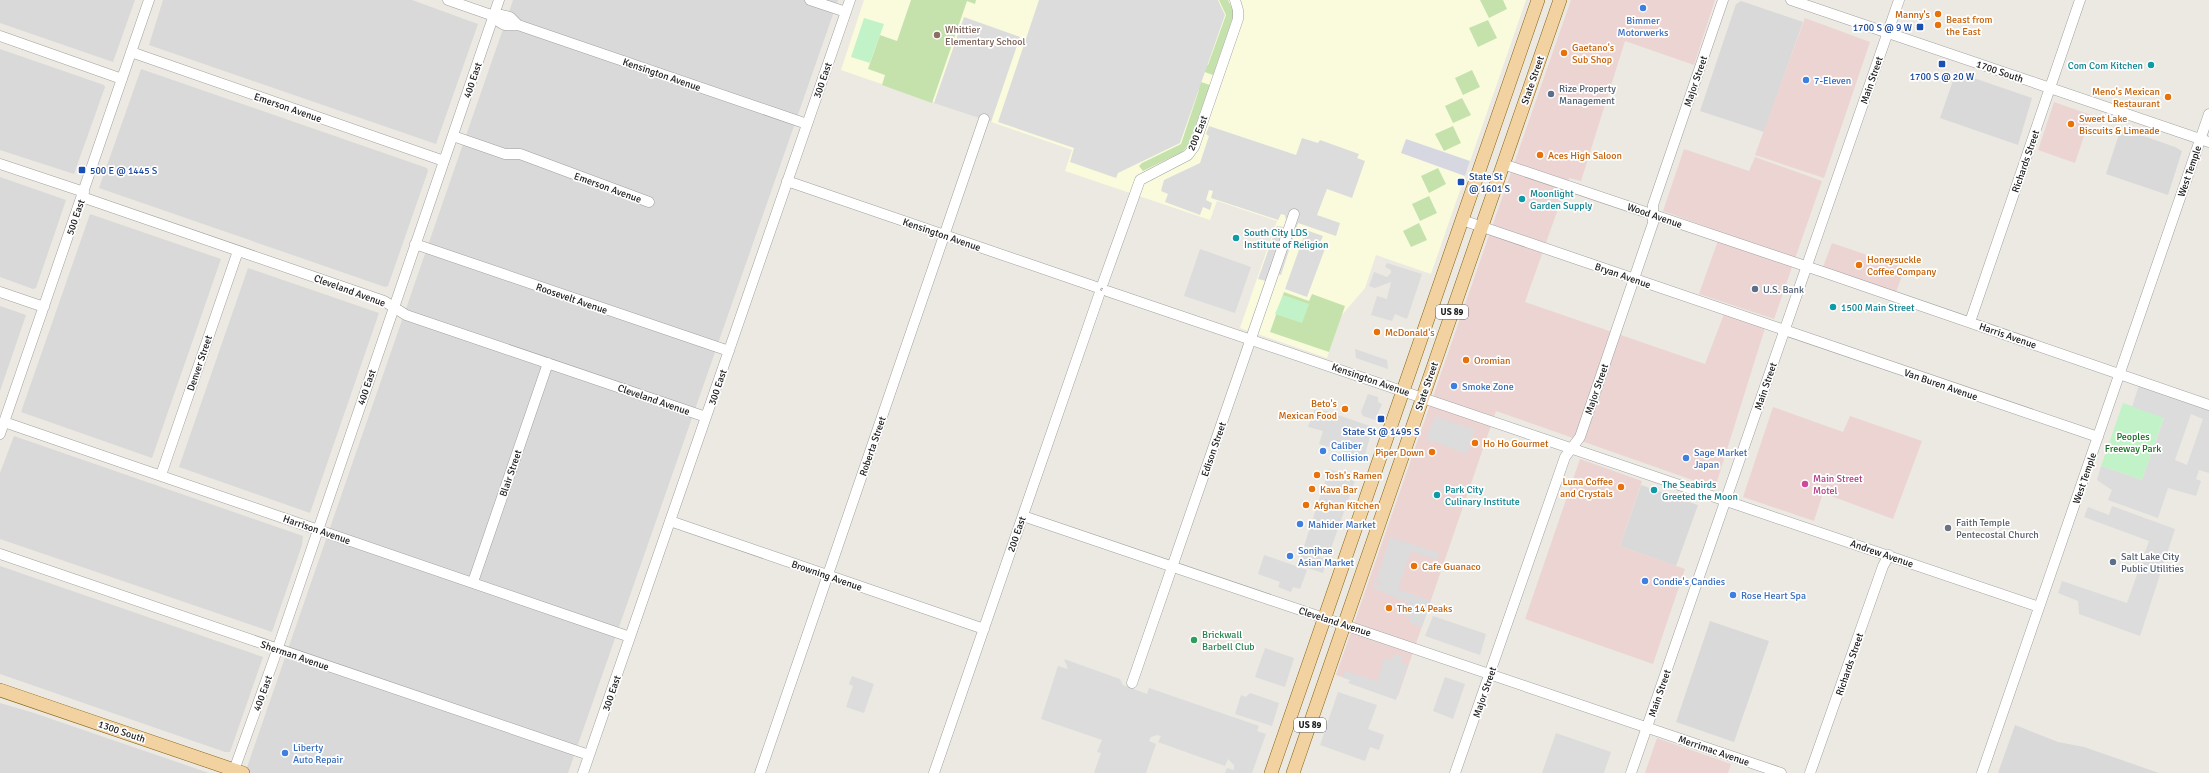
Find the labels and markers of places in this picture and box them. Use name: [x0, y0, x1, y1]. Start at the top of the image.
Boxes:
marker: Bimmer Motorwerks: [1638, 3, 1648, 13]
place label: Manny's: [1895, 9, 1931, 21]
marker: Manny's: [1933, 9, 1943, 19]
place label: Beast from the East: [1946, 14, 1992, 38]
place label: Bimmer Motorwerks: [1618, 15, 1669, 39]
marker: Beast from the East: [1933, 20, 1943, 30]
place label: 1700 S @ 9 W: [1853, 22, 1912, 34]
marker: 1700 S @ 9 W: [1915, 22, 1925, 32]
place label: Whittier Elementary School: [945, 24, 1025, 48]
marker: Whittier Elementary School: [932, 30, 942, 40]
place label: Gaetano's Sub Shop: [1572, 42, 1615, 66]
marker: Gaetano's Sub Shop: [1559, 48, 1569, 58]
marker: 1700 S @ 20 W: [1937, 59, 1947, 69]
place label: Com Com Kitchen: [2068, 60, 2143, 72]
marker: Com Com Kitchen: [2146, 60, 2156, 70]
place label: 1700 S @ 20 W: [1910, 71, 1975, 83]
marker: 7-Eleven: [1801, 75, 1811, 85]
place label: 7-Eleven: [1814, 75, 1851, 87]
place label: Rize Property Management: [1559, 83, 1616, 107]
place label: Meno's Mexican Restaurant: [2092, 86, 2160, 110]
marker: Rize Property Management: [1546, 89, 1556, 99]
marker: Meno's Mexican Restaurant: [2163, 92, 2173, 102]
place label: Sweet Lake Biscuits & Limeade: [2079, 113, 2160, 137]
marker: Sweet Lake Biscuits & Limeade: [2066, 119, 2076, 129]
marker: Aces High Saloon: [1535, 150, 1545, 160]
place label: Aces High Saloon: [1548, 150, 1622, 162]
marker: 500 E @ 1445 S: [77, 165, 87, 175]
place label: 500 E @ 1445 S: [90, 165, 158, 177]
place label: State St @ 1601 S: [1469, 171, 1510, 195]
marker: State St @ 1601 S: [1456, 177, 1466, 187]
place label: Moonlight Garden Supply: [1530, 188, 1592, 212]
marker: Moonlight Garden Supply: [1517, 194, 1527, 204]
place label: South City LDS Institute of Religion: [1244, 227, 1328, 251]
marker: South City LDS Institute of Religion: [1231, 233, 1241, 243]
place label: Honeysuckle Coffee Company: [1867, 254, 1936, 278]
marker: Honeysuckle Coffee Company: [1854, 260, 1864, 270]
marker: U.S. Bank: [1750, 284, 1760, 294]
place label: U.S. Bank: [1763, 284, 1804, 296]
marker: 1500 Main Street: [1828, 302, 1838, 312]
place label: 1500 Main Street: [1841, 302, 1915, 314]
marker: McDonald's: [1372, 327, 1382, 337]
place label: McDonald's: [1385, 327, 1435, 339]
marker: Oromian: [1461, 355, 1471, 365]
place label: Oromian: [1474, 355, 1510, 367]
marker: Smoke Zone: [1449, 381, 1459, 391]
place label: Smoke Zone: [1462, 381, 1514, 393]
place label: Beto's Mexican Food: [1278, 398, 1338, 422]
marker: Beto's Mexican Food: [1340, 404, 1350, 414]
marker: State St @ 1495 S: [1376, 414, 1386, 424]
place label: State St @ 1495 S: [1343, 426, 1420, 438]
marker: Ho Ho Gourmet: [1470, 438, 1480, 448]
place label: Ho Ho Gourmet: [1483, 438, 1549, 450]
place label: Caliber Collision: [1331, 440, 1368, 464]
marker: Caliber Collision: [1318, 446, 1328, 456]
place label: Piper Down: [1375, 447, 1424, 459]
marker: Piper Down: [1427, 447, 1437, 457]
place label: Sage Market Japan: [1694, 447, 1748, 471]
marker: Sage Market Japan: [1681, 453, 1691, 463]
marker: Tosh's Ramen: [1312, 470, 1322, 480]
place label: Tosh's Ramen: [1325, 470, 1382, 482]
place label: Main Street Motel: [1813, 473, 1863, 497]
place label: Luna Coffee and Crystals: [1560, 476, 1614, 500]
place label: The Seabirds Greeted the Moon: [1662, 479, 1738, 503]
marker: Main Street Motel: [1800, 479, 1810, 489]
marker: Luna Coffee and Crystals: [1616, 482, 1626, 492]
marker: Kava Bar: [1307, 484, 1317, 494]
place label: Kava Bar: [1320, 484, 1358, 496]
place label: Park City Culinary Institute: [1445, 484, 1520, 508]
marker: The Seabirds Greeted the Moon: [1649, 485, 1659, 495]
marker: Park City Culinary Institute: [1432, 490, 1442, 500]
marker: Afghan Kitchen: [1301, 500, 1311, 510]
place label: Afghan Kitchen: [1314, 500, 1379, 512]
place label: Faith Temple Pentecostal Church: [1956, 517, 2039, 541]
marker: Mahider Market: [1295, 519, 1305, 529]
place label: Mahider Market: [1308, 519, 1376, 531]
marker: Faith Temple Pentecostal Church: [1943, 523, 1953, 533]
place label: Sonjhae Asian Market: [1298, 545, 1355, 569]
marker: Sonjhae Asian Market: [1285, 551, 1295, 561]
place label: Salt Lake City Public Utilities: [2121, 551, 2185, 575]
marker: Salt Lake City Public Utilities: [2108, 557, 2118, 567]
marker: Cafe Guanaco: [1409, 561, 1419, 571]
place label: Cafe Guanaco: [1422, 561, 1481, 573]
marker: Condie's Candies: [1640, 576, 1650, 586]
place label: Condie's Candies: [1653, 576, 1726, 588]
marker: Rose Heart Spa: [1728, 590, 1738, 600]
place label: Rose Heart Spa: [1741, 590, 1806, 602]
marker: The 14 Peaks: [1384, 603, 1394, 613]
place label: The 14 Peaks: [1397, 603, 1453, 615]
place label: Brickwall Barbell Club: [1202, 629, 1255, 653]
marker: Brickwall Barbell Club: [1189, 635, 1199, 645]
place label: Liberty Auto Repair: [293, 742, 343, 766]
marker: Liberty Auto Repair: [280, 748, 290, 758]

